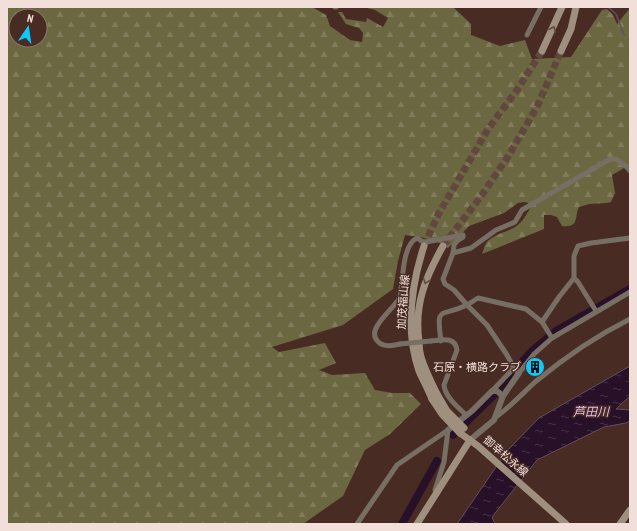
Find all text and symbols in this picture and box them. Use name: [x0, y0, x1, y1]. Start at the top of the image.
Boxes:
north arrow: [8, 8, 48, 48]
text: N: [26, 11, 35, 26]
one-way arrow: [548, 26, 556, 34]
street label: 加茂福山線: [394, 274, 412, 330]
one-way arrow: [422, 277, 430, 284]
building icon: 石原・横路クラブ: [524, 356, 546, 378]
place label: 石原・横路クラブ: [433, 360, 521, 374]
water label: 芦田川: [573, 404, 611, 419]
street label: 御幸松永線: [480, 432, 531, 479]

